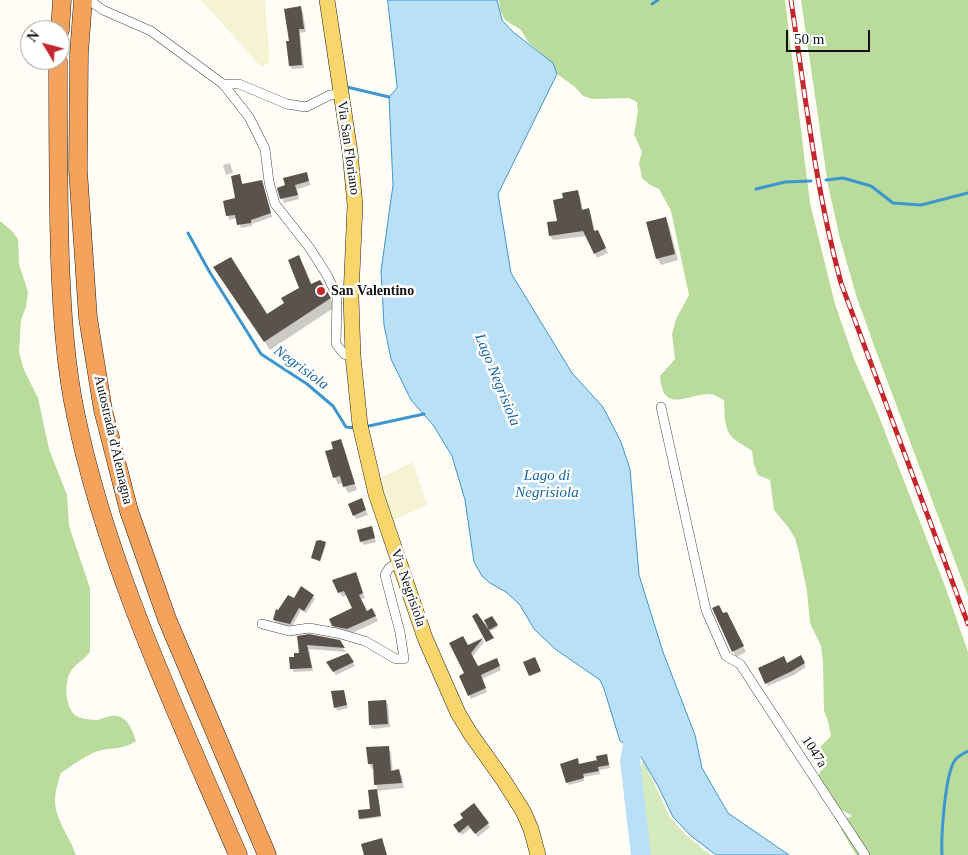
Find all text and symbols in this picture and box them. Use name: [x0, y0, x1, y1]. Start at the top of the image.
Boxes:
north arrow: [20, 20, 70, 70]
scale bar: [788, 20, 872, 52]
text: N: [24, 28, 42, 45]
text: 50 m: [794, 31, 824, 47]
street label: Via San Floriano: [333, 100, 363, 196]
place label: San Valentino: [331, 283, 414, 299]
marker: San Valentino: [315, 285, 327, 297]
water label: Lago Negrisiola: [470, 331, 524, 429]
water label: Negrisiola: [270, 342, 332, 394]
street label: Autostrada d'Alemagna: [90, 374, 136, 506]
water label: Lago di Negrisiola: [515, 467, 579, 502]
street label: Via Negrisiola: [387, 547, 429, 629]
street label: 1047a: [798, 733, 830, 771]

